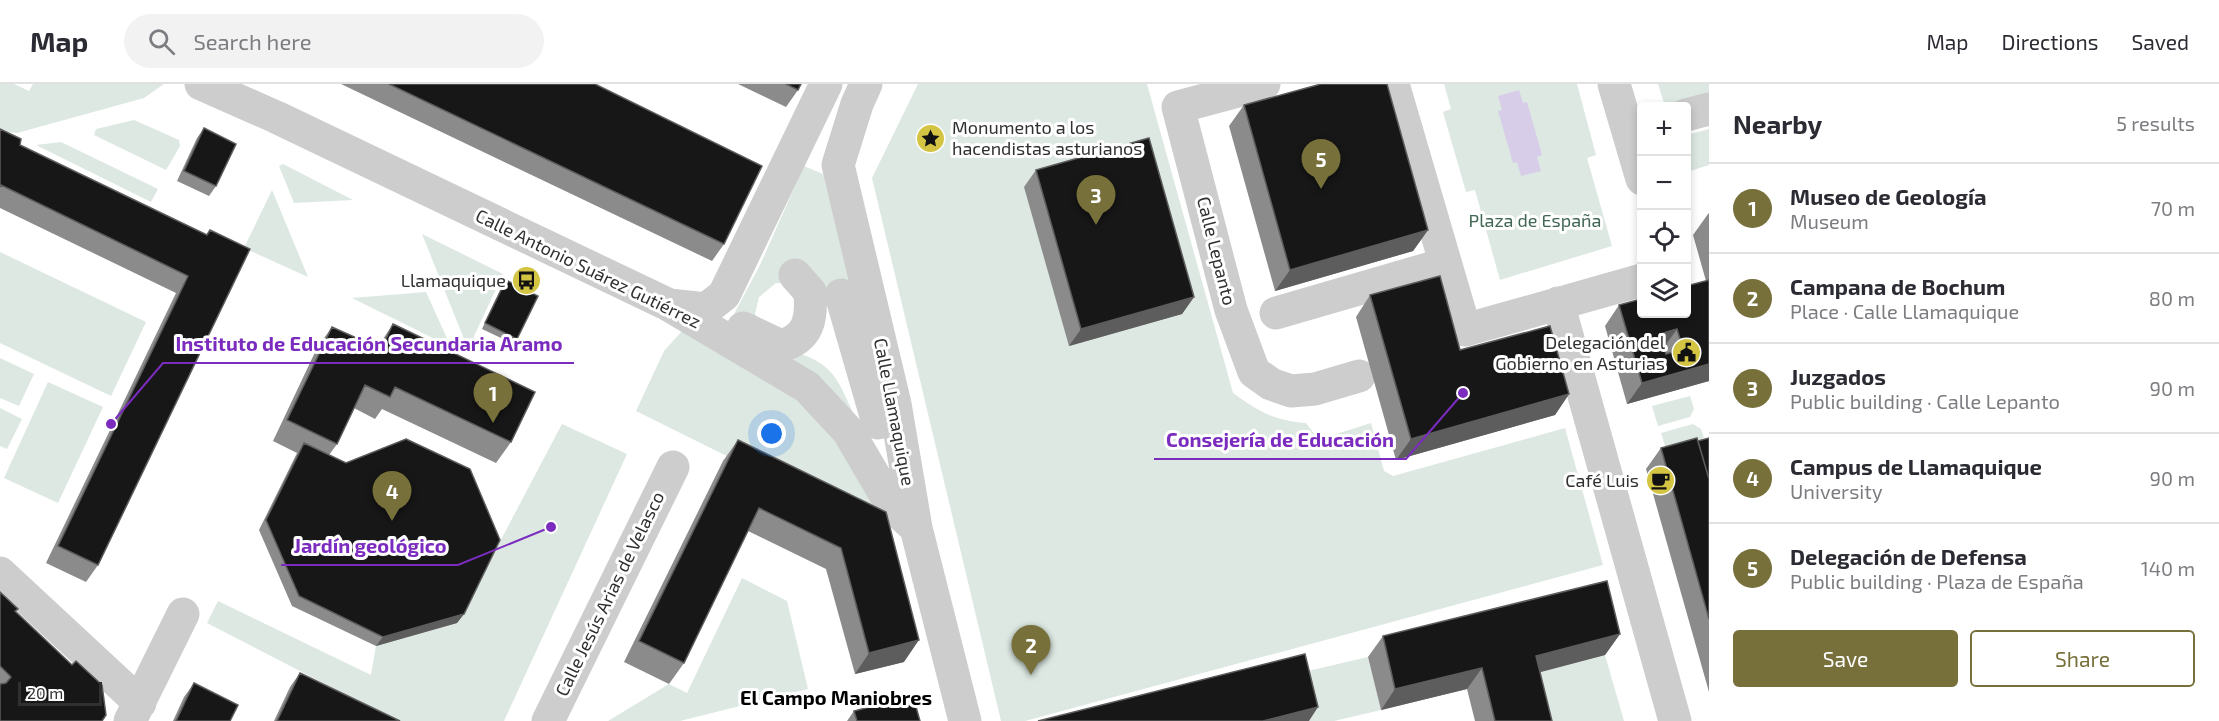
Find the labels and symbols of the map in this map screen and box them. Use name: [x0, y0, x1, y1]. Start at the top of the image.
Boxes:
place label: Monumento a los hacendistas asturianos: [952, 116, 1142, 159]
place icon: Monumento a los hacendistas asturianos: [915, 122, 947, 154]
pin: 5: [1302, 140, 1340, 189]
pin: 3: [1076, 176, 1116, 225]
street label: Calle Lepanto: [1193, 194, 1241, 307]
street label: Calle Antonio Suárez Gutiérrez: [472, 204, 705, 332]
park label: Plaza de España: [1469, 209, 1601, 231]
bus stop icon: Llamaquique: [511, 265, 543, 297]
place label: Llamaquique: [401, 269, 506, 291]
callout: Instituto de Educación Secundaria Aramo: [163, 325, 574, 363]
text: Instituto de Educación Secundaria Aramo: [176, 331, 562, 355]
place label: Delegación del Gobierno en Asturias: [1495, 331, 1666, 374]
street label: Calle Llamaquique: [870, 336, 920, 487]
public building icon: Delegación del Gobierno en Asturias: [1670, 337, 1702, 369]
pin: 1: [474, 374, 512, 423]
your location: [757, 419, 786, 448]
callout: Consejería de Educación: [1154, 421, 1406, 459]
text: Consejería de Educación: [1166, 427, 1394, 451]
cafe icon: Café Luis: [1644, 465, 1676, 497]
place label: Café Luis: [1565, 469, 1639, 491]
pin: 4: [372, 472, 412, 521]
street label: Calle Jesús Arias de Velasco: [550, 488, 668, 699]
callout: Jardín geológico: [281, 527, 458, 565]
text: Jardín geológico: [293, 533, 447, 557]
pin: 2: [1012, 626, 1050, 675]
scale bar: [18, 679, 102, 706]
district label: El Campo Maniobres: [740, 685, 932, 709]

